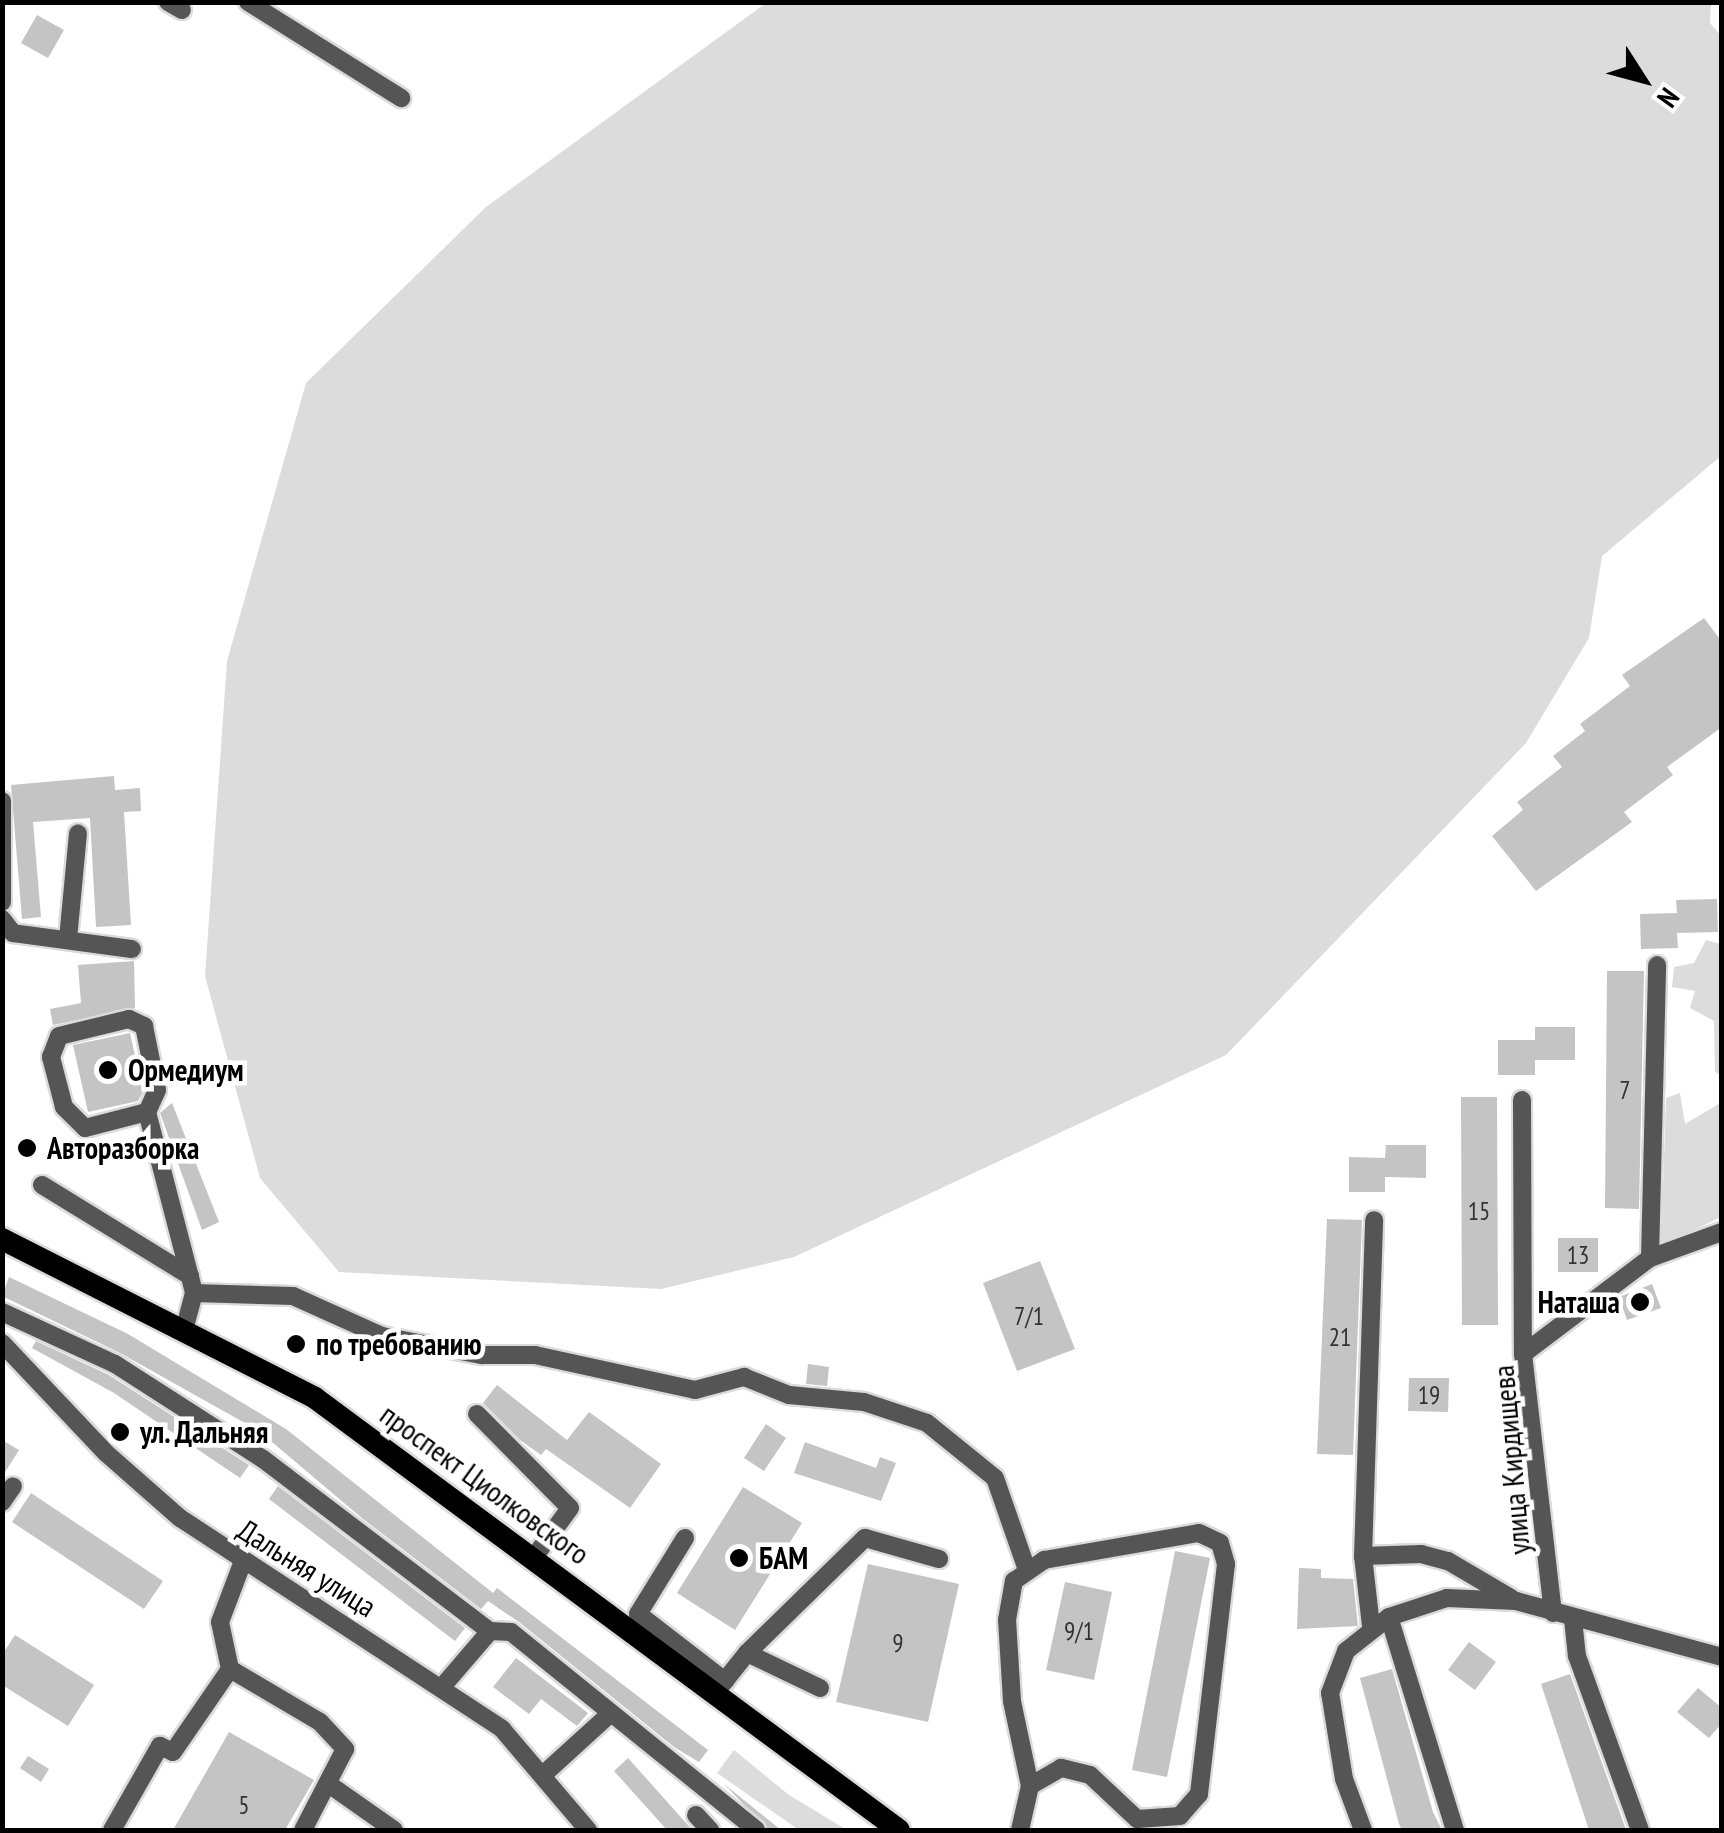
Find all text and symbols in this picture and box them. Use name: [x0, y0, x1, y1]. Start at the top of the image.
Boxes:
north arrow: [1594, 30, 1694, 130]
text: N: [1649, 81, 1688, 115]
place label: Ормедиум: [128, 1052, 244, 1088]
marker: Ормедиум: [97, 1059, 119, 1081]
house number: 7: [1619, 1075, 1631, 1105]
place label: Авторазборка: [47, 1130, 199, 1166]
marker: Авторазборка: [16, 1137, 38, 1159]
house number: 15: [1468, 1196, 1490, 1226]
house number: 13: [1567, 1240, 1589, 1270]
place label: Наташа: [1538, 1284, 1620, 1320]
marker: Наташа: [1629, 1291, 1651, 1313]
house number: 7/1: [1014, 1301, 1044, 1331]
house number: 21: [1329, 1322, 1351, 1352]
place label: по требованию: [316, 1326, 482, 1362]
marker: по требованию: [285, 1333, 307, 1355]
street label: улица Кирдищева: [1485, 1364, 1537, 1556]
house number: 19: [1418, 1380, 1440, 1410]
street label: проспект Циолковского: [373, 1396, 597, 1572]
place label: ул. Дальняя: [140, 1414, 270, 1450]
marker: ул. Дальняя: [109, 1421, 131, 1443]
street label: Дальняя улица: [231, 1511, 383, 1625]
place label: БАМ: [759, 1540, 808, 1576]
marker: БАМ: [728, 1547, 750, 1569]
house number: 9/1: [1064, 1616, 1094, 1646]
house number: 9: [892, 1628, 904, 1658]
house number: 5: [238, 1790, 250, 1820]

